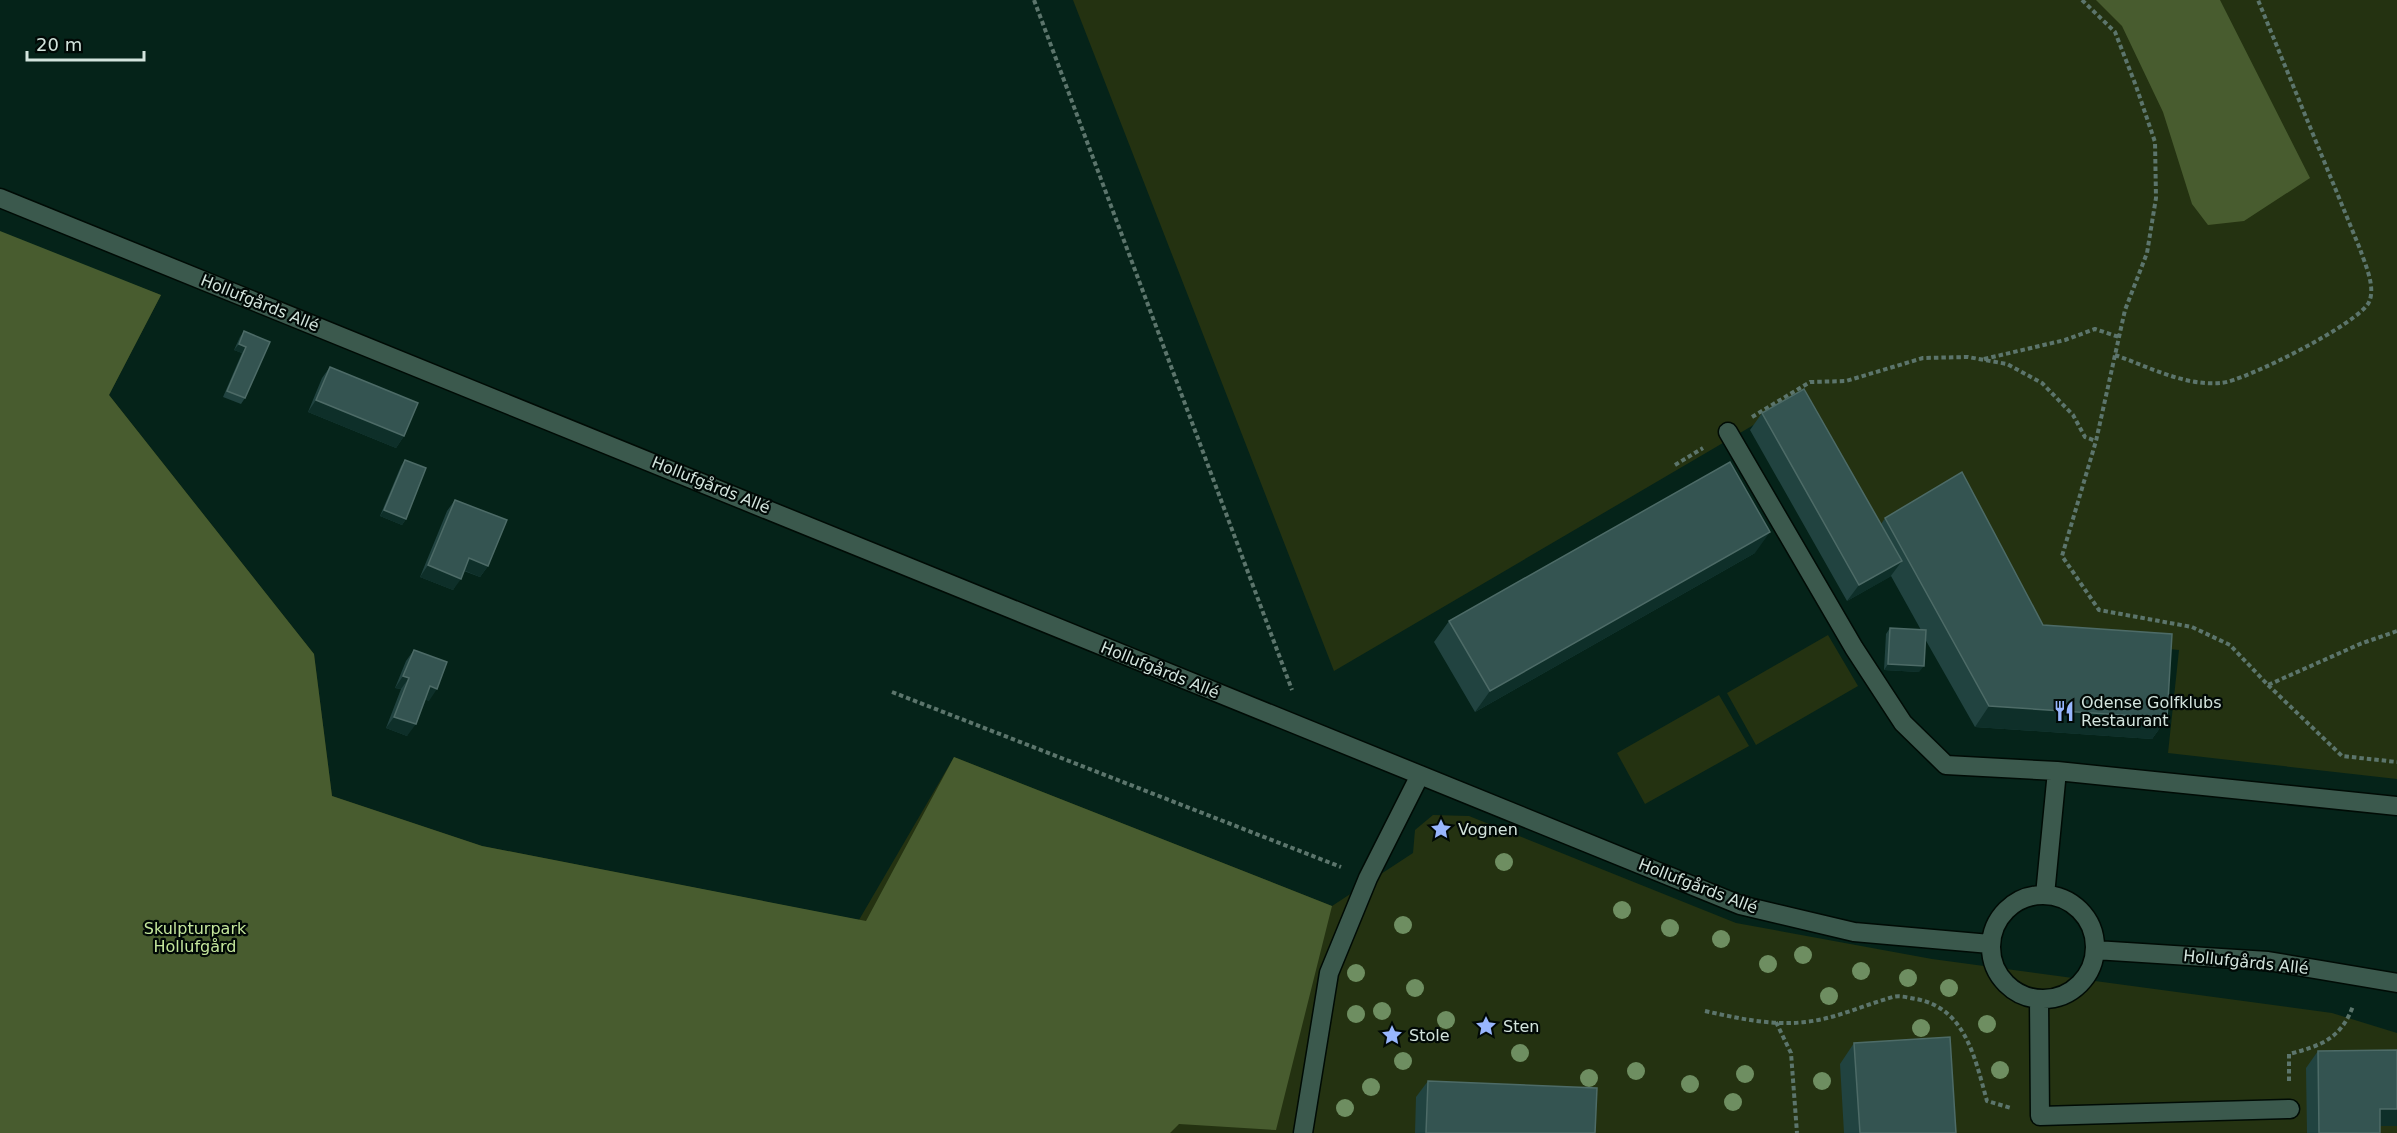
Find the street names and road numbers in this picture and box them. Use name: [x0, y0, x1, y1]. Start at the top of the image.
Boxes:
street label: Hollufgårds Allé: [198, 271, 322, 335]
street label: Hollufgårds Allé: [649, 453, 773, 517]
street label: Hollufgårds Allé: [1098, 638, 1222, 702]
street label: Hollufgårds Allé: [1636, 855, 1760, 917]
street label: Hollufgårds Allé: [2182, 946, 2310, 978]

